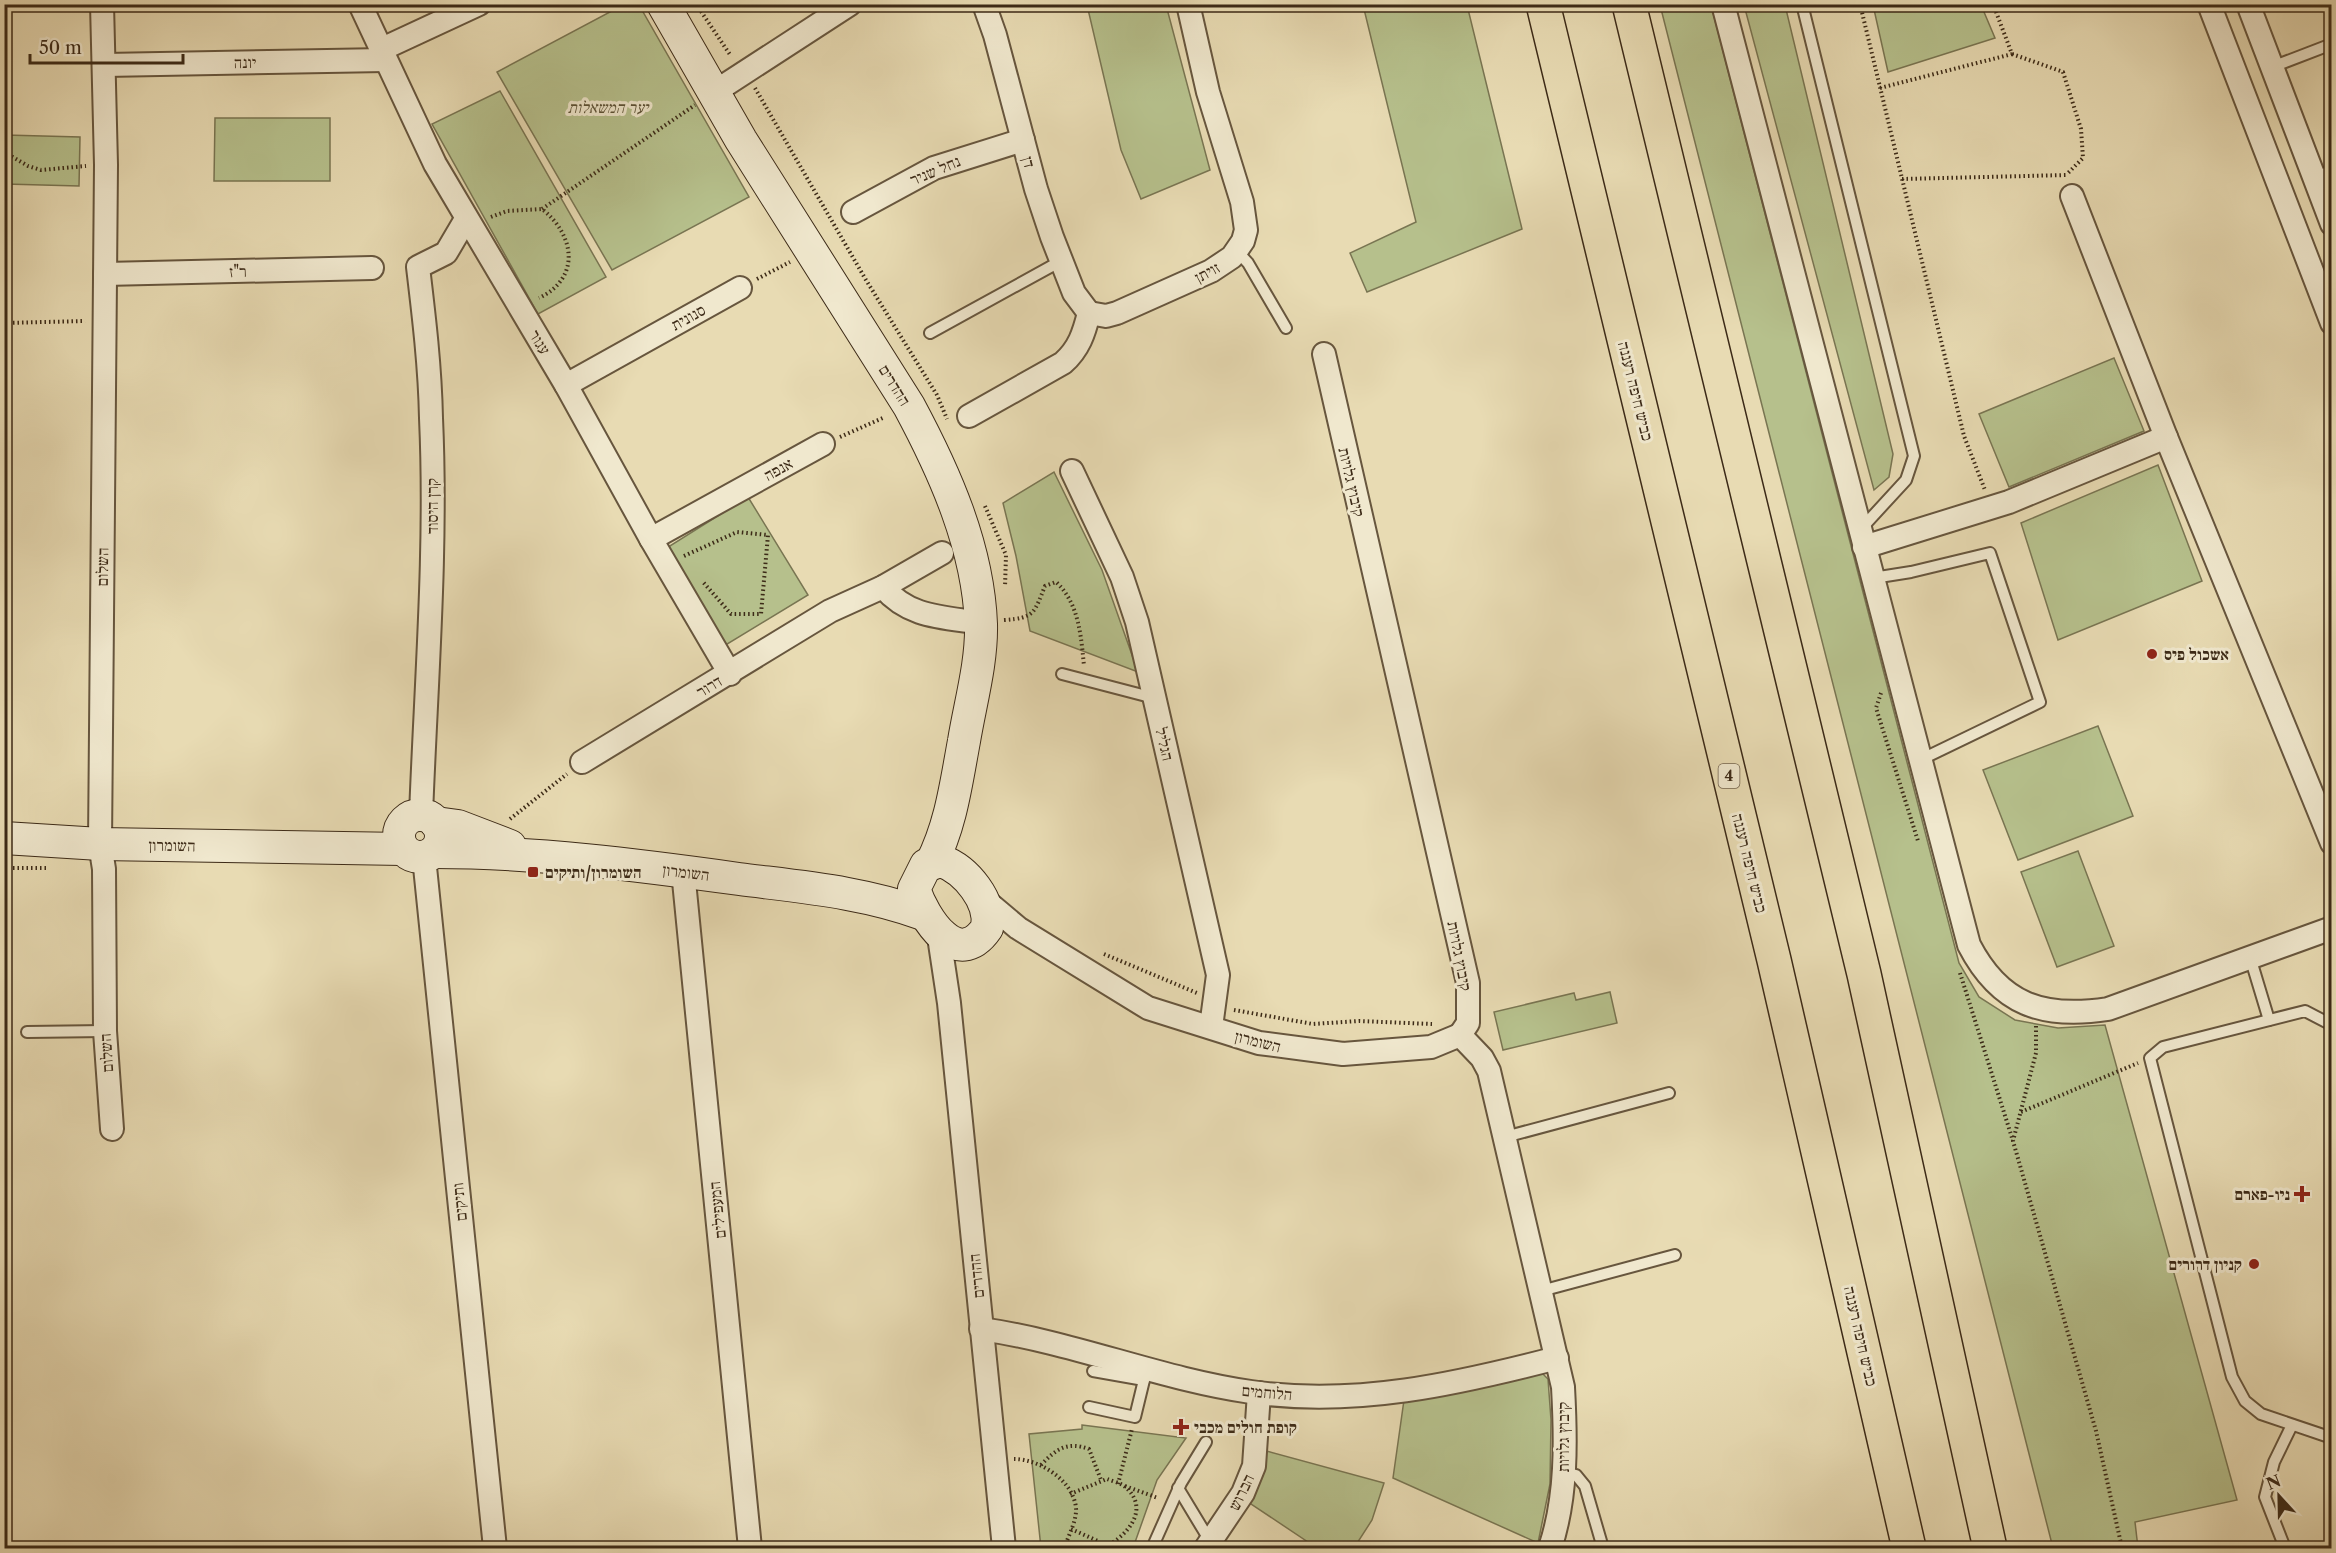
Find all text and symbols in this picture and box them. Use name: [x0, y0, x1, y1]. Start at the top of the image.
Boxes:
scale bar: [30, 27, 183, 65]
text: 50 m: [39, 37, 82, 59]
street label: יונה: [234, 52, 256, 72]
park label: יער המשאלות: [568, 97, 650, 117]
street label: נחל שניר: [907, 150, 963, 190]
street label: דן: [1018, 154, 1040, 170]
street label: זויתן: [1191, 257, 1223, 287]
street label: ר"ז: [229, 261, 247, 281]
street label: סנונית: [667, 299, 709, 335]
street label: עגור: [525, 326, 555, 358]
street label: כביש חיפה רעננה: [1614, 339, 1658, 443]
street label: ההדרים: [875, 361, 915, 409]
street label: קיבוץ גלויות: [1334, 445, 1370, 519]
street label: אנפה: [760, 453, 796, 485]
street label: קרן היסוד: [422, 478, 442, 534]
street label: השלום: [92, 547, 112, 587]
place label: אשכול פיס: [2164, 644, 2229, 664]
marker: אשכול פיס: [2145, 647, 2159, 661]
street label: דרור: [692, 671, 726, 701]
street label: הגליל: [1151, 725, 1179, 763]
road number: 4: [1718, 764, 1740, 788]
street label: כביש חיפה רעננה: [1728, 811, 1772, 915]
street label: השומרון: [148, 835, 196, 855]
street label: השומרון: [661, 859, 711, 885]
place label: השומרון/ותיקים: [545, 862, 641, 882]
marker: השומרון/ותיקים: [526, 865, 540, 879]
street label: קיבוץ גלויות: [1443, 919, 1477, 993]
street label: השומרון: [1233, 1026, 1283, 1056]
street label: השלום: [95, 1033, 117, 1073]
street label: המעפילים: [704, 1180, 730, 1240]
street label: ותיקים: [447, 1182, 471, 1222]
place label: ניו-פארם: [2234, 1184, 2290, 1204]
marker: ניו-פארם: [2295, 1187, 2309, 1201]
street label: ההדרים: [964, 1253, 988, 1299]
place label: קניון דרורים: [2168, 1254, 2242, 1274]
marker: קניון דרורים: [2247, 1257, 2261, 1271]
street label: כביש חיפה רעננה: [1840, 1284, 1882, 1388]
street label: הלוחמים: [1241, 1380, 1293, 1404]
street label: קיבוץ גלויות: [1553, 1402, 1573, 1472]
place label: קופת חולים מכבי: [1194, 1417, 1297, 1437]
marker: קופת חולים מכבי: [1172, 1418, 1190, 1436]
north arrow: [2249, 1466, 2309, 1526]
text: N: [2263, 1470, 2284, 1494]
street label: הברוש: [1224, 1471, 1258, 1513]

